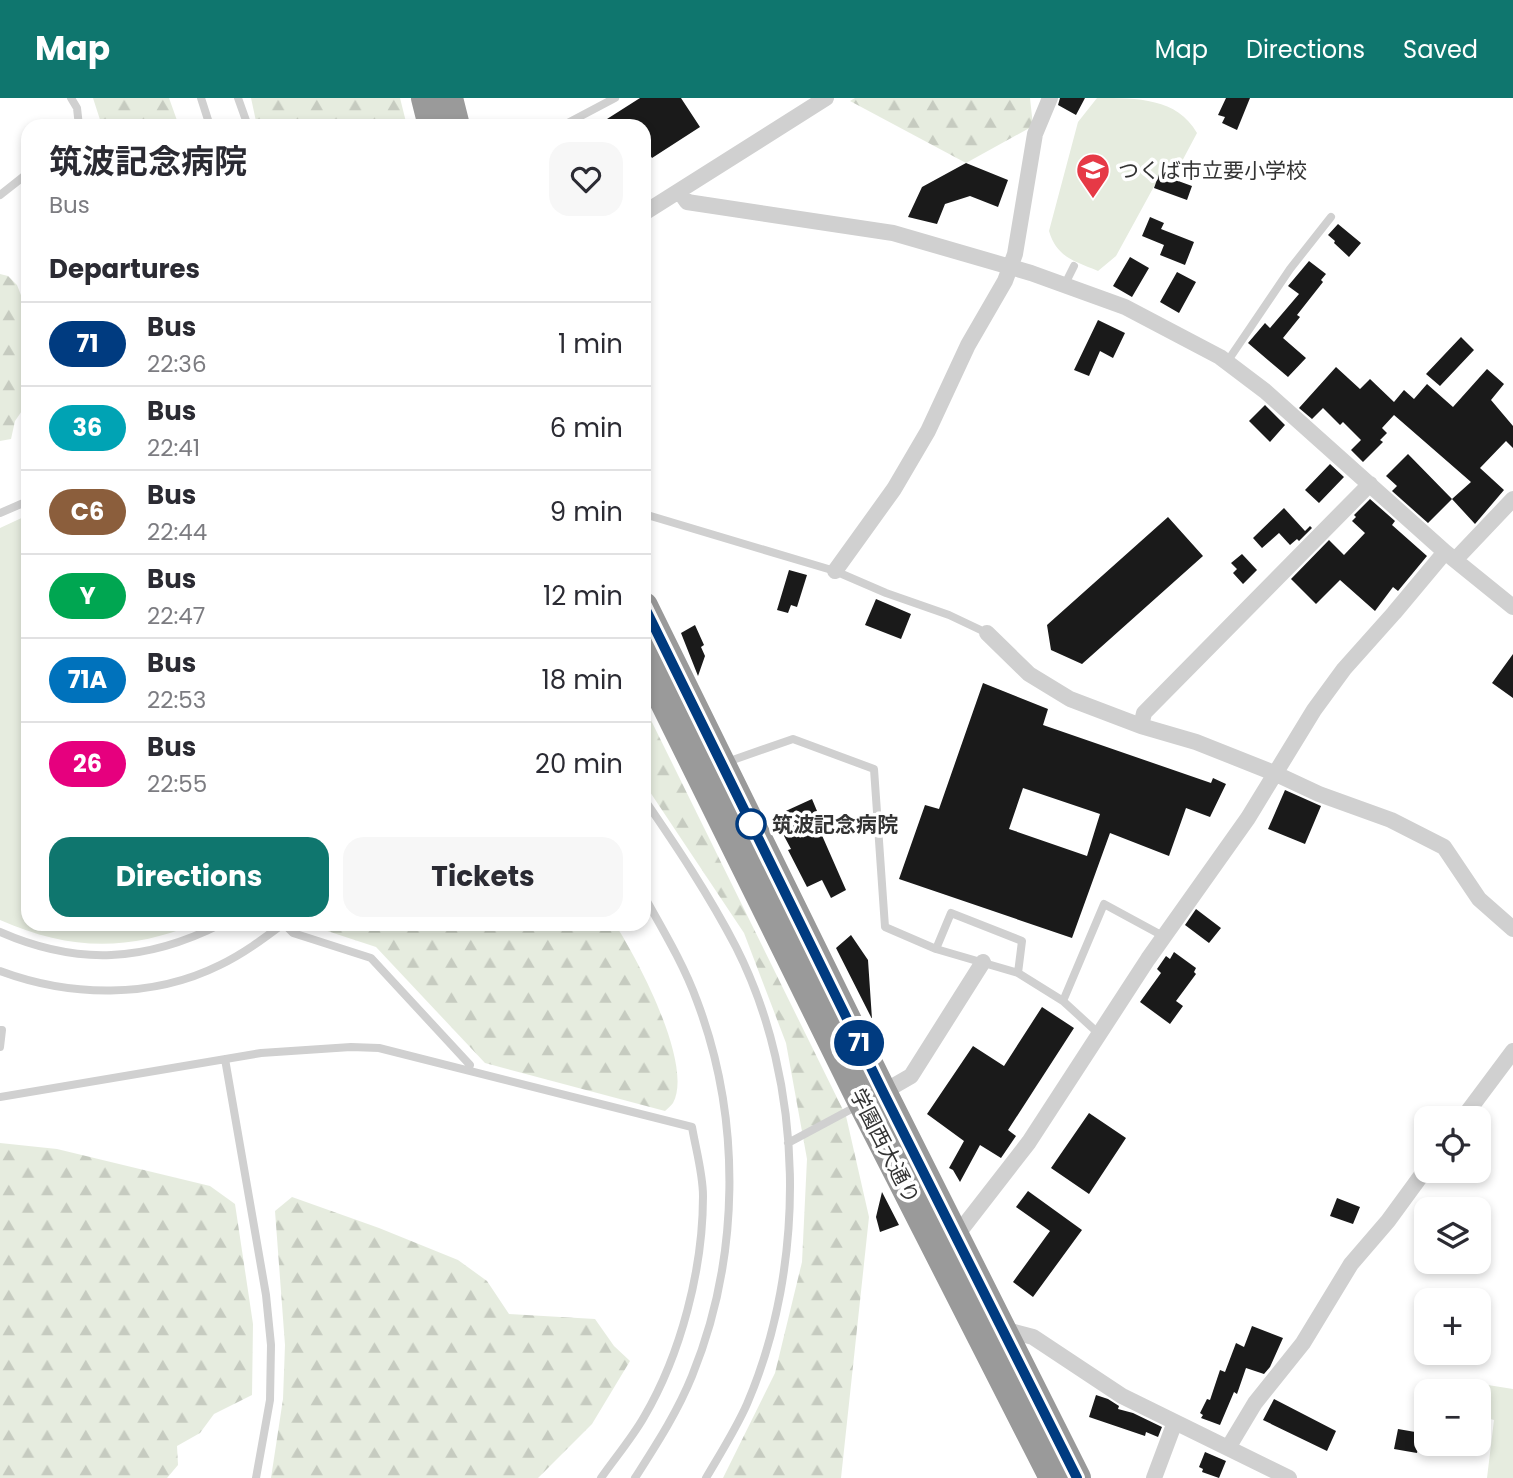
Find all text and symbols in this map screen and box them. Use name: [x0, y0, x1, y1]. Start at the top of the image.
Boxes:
text: Map: [35, 25, 110, 72]
text: Map: [1155, 33, 1208, 66]
text: Directions: [1246, 33, 1365, 66]
text: Saved: [1403, 33, 1478, 66]
text: 筑波記念病院: [49, 138, 247, 185]
button: heart: [549, 142, 623, 216]
school or university icon: つくば市立要小学校: [1074, 151, 1112, 200]
place label: つくば市立要小学校: [1118, 156, 1307, 185]
text: Bus: [49, 189, 90, 221]
text: Departures: [49, 251, 200, 287]
text: Bus: [147, 309, 196, 345]
text: 1 min: [558, 326, 623, 362]
text: 71: [77, 327, 98, 360]
text: 22:36: [147, 348, 207, 380]
text: Bus: [147, 393, 196, 429]
text: 6 min: [550, 410, 623, 446]
text: 36: [73, 411, 102, 444]
text: 22:41: [147, 432, 200, 464]
text: Bus: [147, 477, 196, 513]
text: 9 min: [550, 494, 623, 530]
text: C6: [71, 495, 104, 528]
text: 22:44: [147, 516, 207, 548]
text: Bus: [147, 561, 196, 597]
text: 12 min: [543, 578, 623, 614]
text: Y: [79, 579, 96, 612]
text: 22:47: [147, 600, 205, 632]
text: Bus: [147, 645, 196, 681]
text: 18 min: [542, 662, 623, 698]
text: 71A: [68, 663, 107, 696]
text: 22:53: [147, 684, 206, 716]
text: Bus: [147, 729, 196, 765]
text: 20 min: [535, 746, 623, 782]
text: 26: [73, 747, 102, 780]
text: 22:55: [147, 768, 207, 800]
marker: 筑波記念病院: [736, 809, 766, 839]
place label: 筑波記念病院: [772, 810, 898, 839]
button: Directions: [49, 837, 329, 917]
button: Tickets: [343, 837, 623, 917]
line badge: 71: [828, 1020, 890, 1066]
text: 71: [848, 1026, 870, 1059]
street label: 学園西大通り: [843, 1083, 927, 1209]
map controls: [1414, 1106, 1491, 1456]
button: locate: [1414, 1106, 1491, 1183]
button: layers: [1414, 1197, 1491, 1274]
button: +: [1414, 1288, 1491, 1365]
button: −: [1414, 1379, 1491, 1456]

